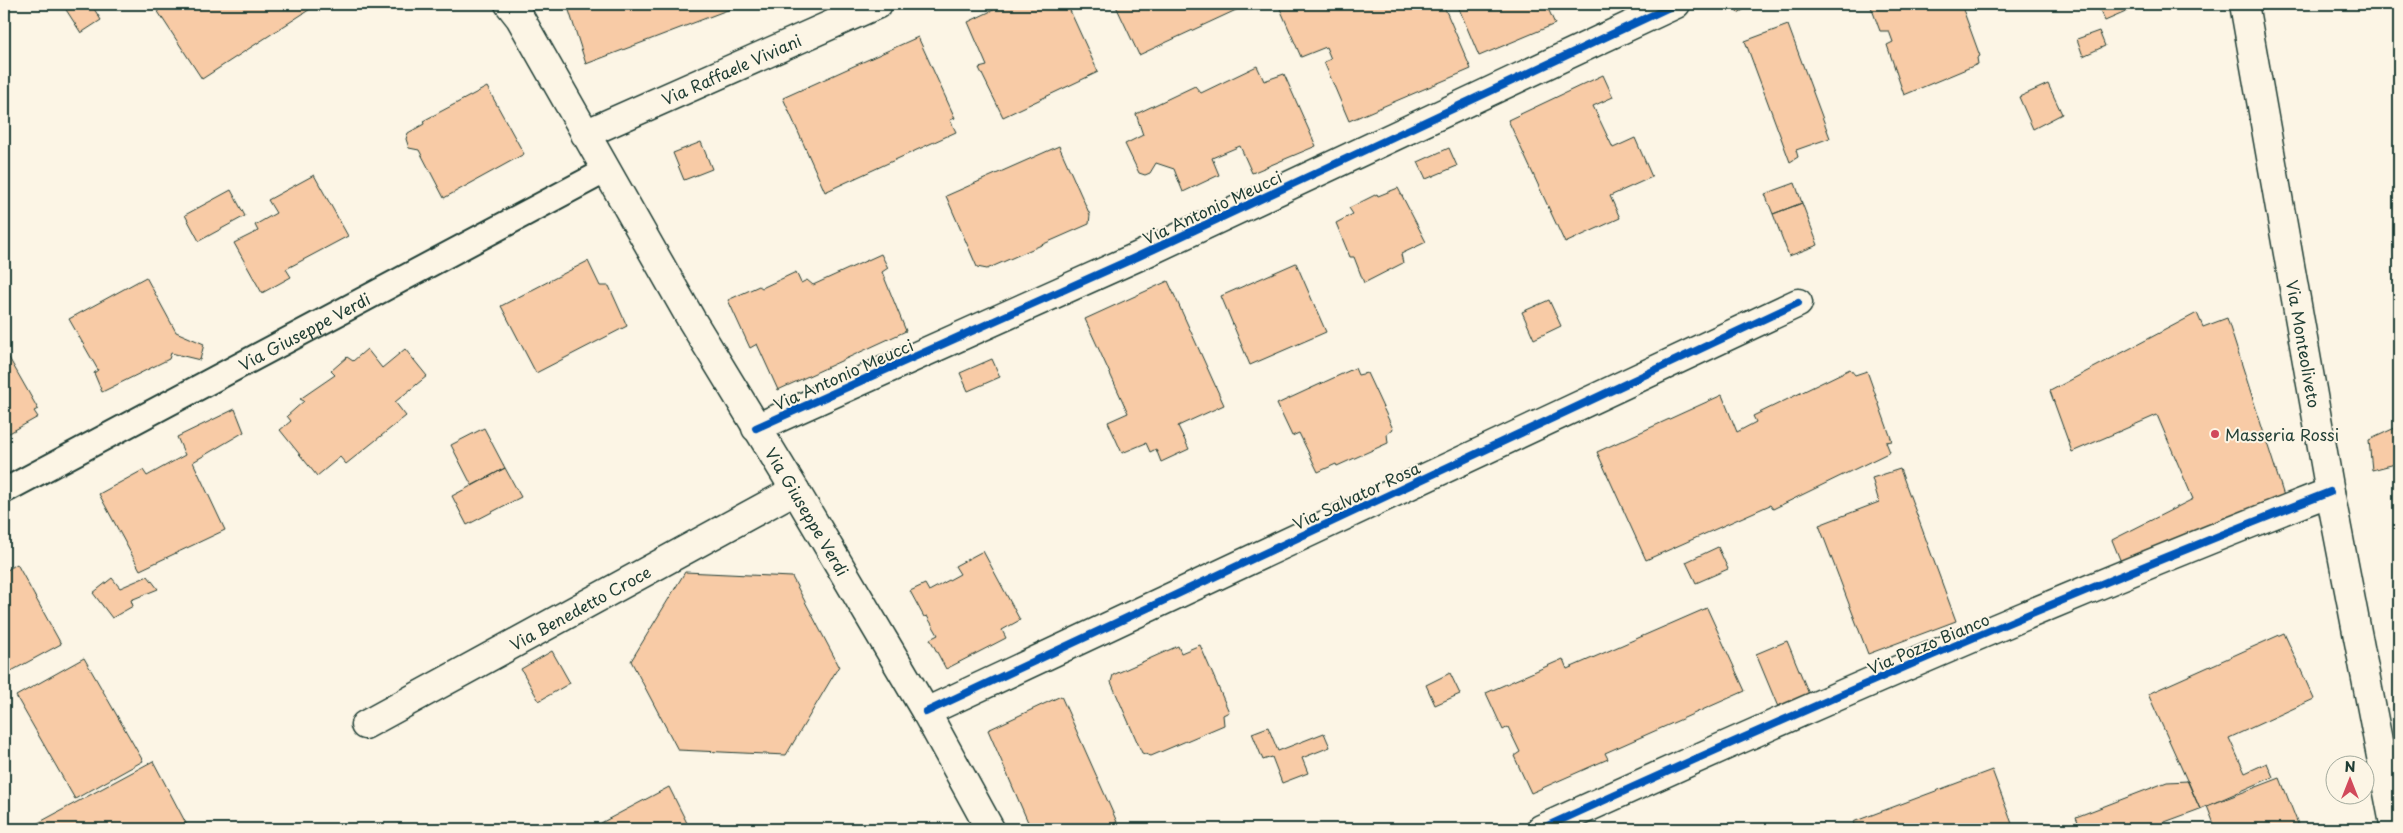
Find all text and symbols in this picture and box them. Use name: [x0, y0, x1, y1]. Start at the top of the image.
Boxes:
street label: Via Raffaele Viviani: [657, 28, 805, 111]
street label: Via Antonio Meucci: [1139, 164, 1285, 250]
street label: Via Monteoliveto: [2281, 278, 2327, 410]
street label: Via Giuseppe Verdi: [234, 286, 374, 376]
street label: Via Antonio Meucci: [769, 332, 917, 416]
place label: Masseria Rossi: [2225, 422, 2339, 446]
marker: Masseria Rossi: [2209, 428, 2221, 440]
street label: Via Giuseppe Verdi: [760, 443, 855, 580]
street label: Via Salvator Rosa: [1288, 455, 1424, 535]
street label: Via Benedetto Croce: [505, 559, 655, 656]
street label: Via Pozzo Bianco: [1863, 606, 1993, 680]
north arrow: [2326, 756, 2376, 806]
text: N: [2344, 756, 2356, 777]

